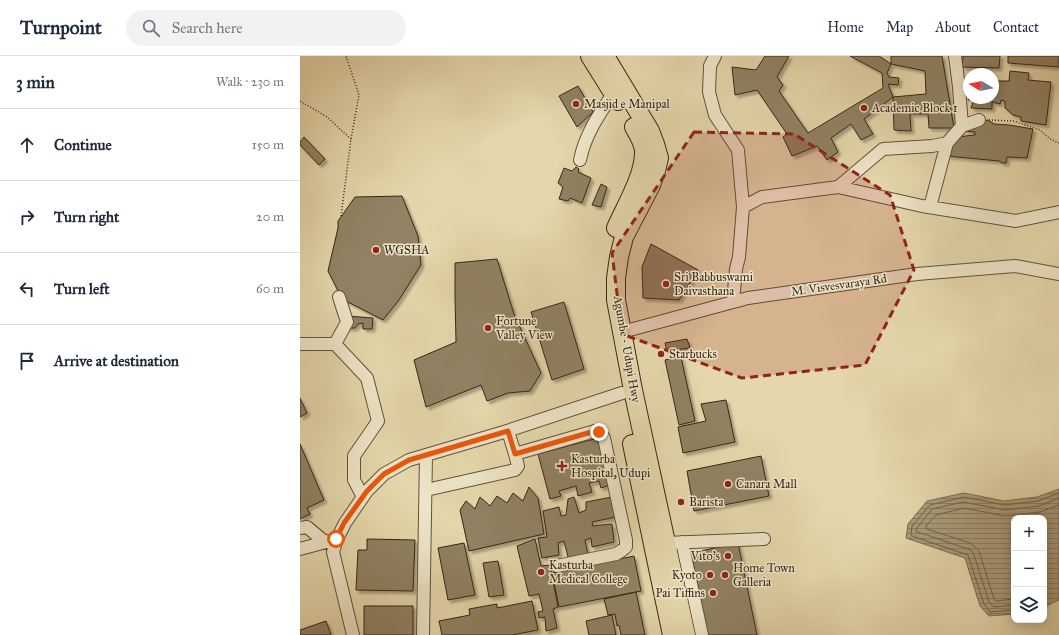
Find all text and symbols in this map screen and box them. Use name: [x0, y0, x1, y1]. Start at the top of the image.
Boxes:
search box: [126, 10, 406, 46]
text: Turnpoint: [20, 16, 102, 39]
icon: search: [140, 17, 162, 39]
text: Search here: [172, 19, 243, 37]
text: Home: [827, 19, 864, 36]
text: Map: [886, 19, 913, 36]
text: About: [935, 19, 971, 36]
text: Contact: [993, 19, 1039, 36]
north arrow: [963, 68, 999, 104]
text: 3 min: [16, 72, 55, 93]
text: Walk · 230 m: [216, 74, 284, 90]
place label: Masjid e Manipal: [584, 97, 670, 111]
marker: Masjid e Manipal: [571, 99, 581, 109]
place label: Academic Block 1: [871, 101, 958, 115]
marker: Academic Block 1: [859, 103, 869, 113]
icon: ahead: [16, 134, 38, 156]
text: Continue: [54, 136, 112, 154]
text: 150 m: [252, 137, 284, 153]
icon: right: [16, 206, 38, 228]
text: Turn right: [54, 208, 119, 226]
text: 20 m: [256, 209, 284, 225]
place label: WGSHA: [384, 243, 429, 257]
marker: WGSHA: [371, 245, 381, 255]
place label: Sri Babbuswami Daivasthana: [674, 270, 754, 298]
street label: M. Visvesvaraya Rd: [790, 271, 888, 299]
icon: left: [16, 278, 38, 300]
marker: Sri Babbuswami Daivasthana: [661, 279, 671, 289]
text: Turn left: [54, 280, 110, 298]
text: 60 m: [256, 281, 284, 297]
street label: Agumbe - Udupi Hwy: [610, 293, 643, 404]
place label: Fortune Valley View: [495, 314, 553, 342]
marker: Fortune Valley View: [483, 323, 493, 333]
place label: Starbucks: [669, 347, 717, 361]
marker: Starbucks: [656, 349, 666, 359]
icon: arrive: [16, 350, 38, 372]
text: Arrive at destination: [54, 352, 179, 370]
route end: [590, 423, 608, 441]
place label: Kasturba Hospital, Udupi: [571, 452, 651, 480]
marker: Kasturba Hospital, Udupi: [556, 460, 568, 472]
place label: Canara Mall: [736, 477, 798, 491]
marker: Canara Mall: [723, 479, 733, 489]
place label: Barista: [689, 495, 724, 509]
marker: Barista: [676, 497, 686, 507]
map controls: [1011, 515, 1047, 623]
button: +: [1011, 515, 1047, 551]
route start: [327, 530, 345, 548]
place label: Vito's: [690, 549, 720, 563]
marker: Vito's: [723, 551, 733, 561]
button: −: [1011, 551, 1047, 587]
place label: Kasturba Medical College: [549, 558, 628, 587]
place label: Home Town Galleria: [733, 561, 795, 589]
marker: Kasturba Medical College: [536, 567, 546, 577]
place label: Kyoto: [672, 568, 702, 582]
marker: Kyoto: [705, 570, 715, 580]
marker: Home Town Galleria: [720, 570, 730, 580]
place label: Pai Tiffins: [656, 586, 705, 600]
button: layers: [1011, 587, 1047, 623]
marker: Pai Tiffins: [708, 588, 718, 598]

